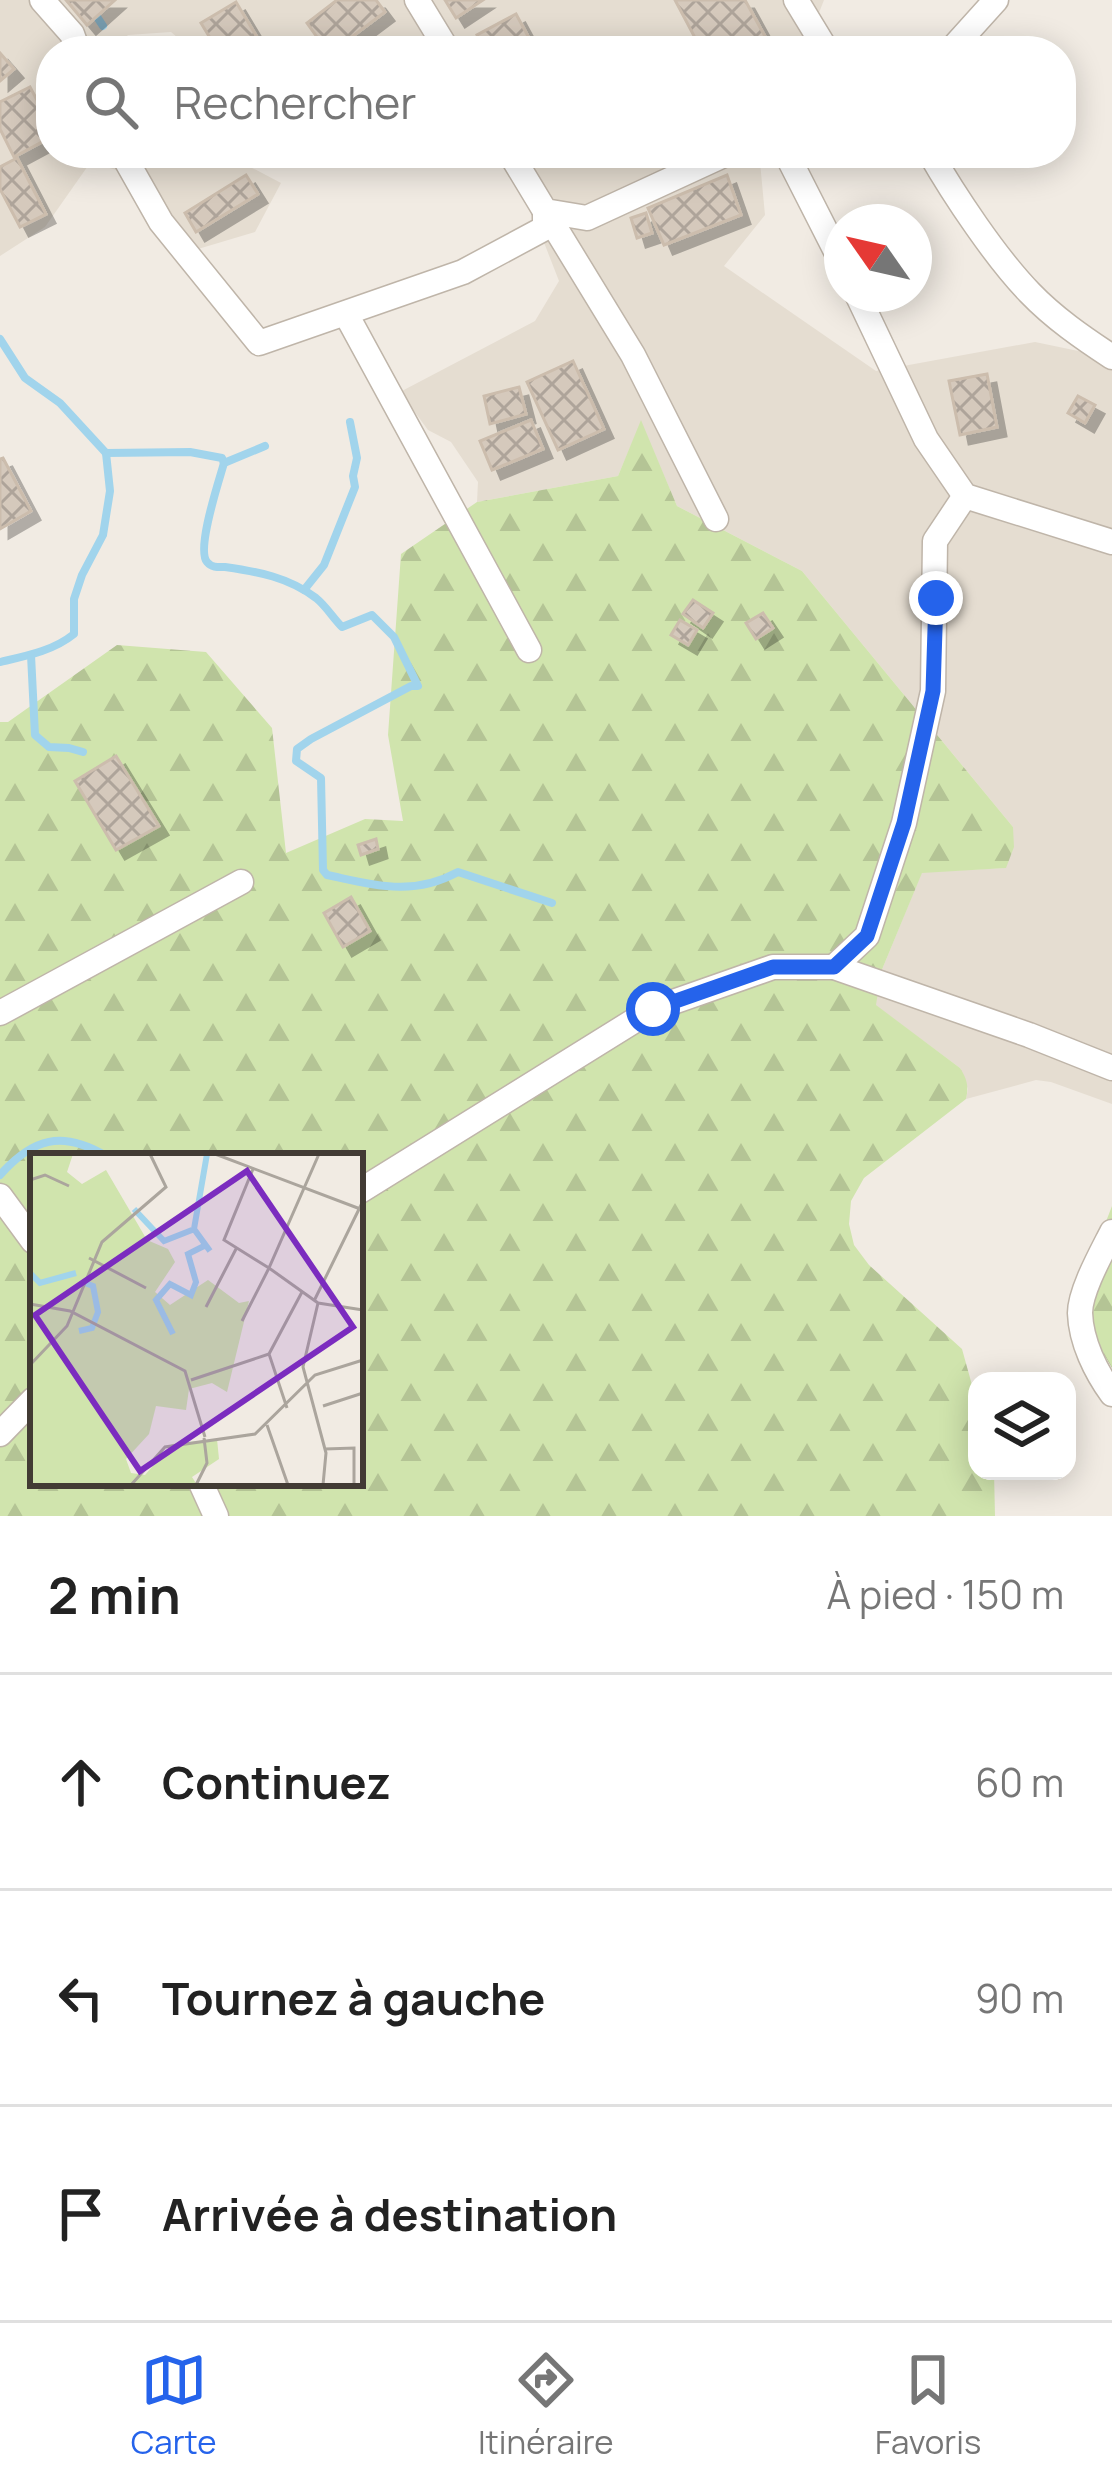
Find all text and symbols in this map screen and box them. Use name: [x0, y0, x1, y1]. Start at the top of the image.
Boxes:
search box: [36, 36, 1076, 168]
icon: search: [78, 69, 144, 135]
text: Rechercher: [174, 71, 417, 133]
north arrow: [824, 204, 932, 312]
route end: [909, 571, 963, 625]
route start: [626, 982, 680, 1036]
inset map: [30, 1153, 363, 1486]
map controls: [968, 1372, 1076, 1480]
button: layers: [968, 1372, 1076, 1480]
text: 2 min: [48, 1560, 181, 1629]
text: À pied · 150 m: [827, 1567, 1064, 1621]
icon: ahead: [48, 1749, 114, 1815]
text: Continuez: [162, 1751, 391, 1813]
text: 60 m: [975, 1755, 1064, 1809]
icon: left: [48, 1965, 114, 2031]
text: Tournez à gauche: [162, 1967, 545, 2029]
text: 90 m: [975, 1971, 1064, 2025]
icon: arrive: [48, 2181, 114, 2247]
text: Arrivée à destination: [162, 2183, 617, 2245]
tab: Carte: [131, 2347, 216, 2464]
tab: Itinéraire: [478, 2347, 614, 2464]
tab: Favoris: [875, 2347, 981, 2464]

